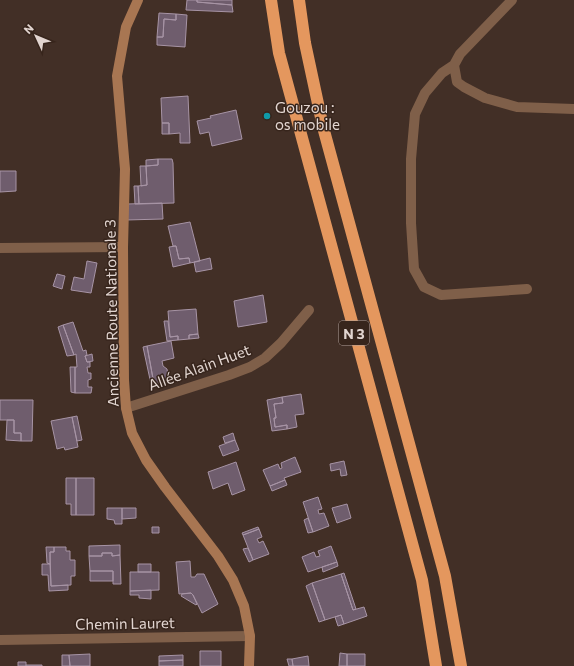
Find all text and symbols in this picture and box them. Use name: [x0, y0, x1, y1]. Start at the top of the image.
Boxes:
north arrow: [16, 16, 56, 56]
text: N: [21, 21, 36, 36]
place label: Gouzou : os mobile: [275, 98, 340, 133]
marker: Gouzou : os mobile: [262, 111, 272, 121]
street label: Ancienne Route Nationale 3: [100, 219, 122, 407]
road number: N 3: [339, 321, 369, 345]
street label: Allée Alain Huet: [145, 340, 253, 394]
street label: Chemin Lauret: [75, 613, 175, 633]

